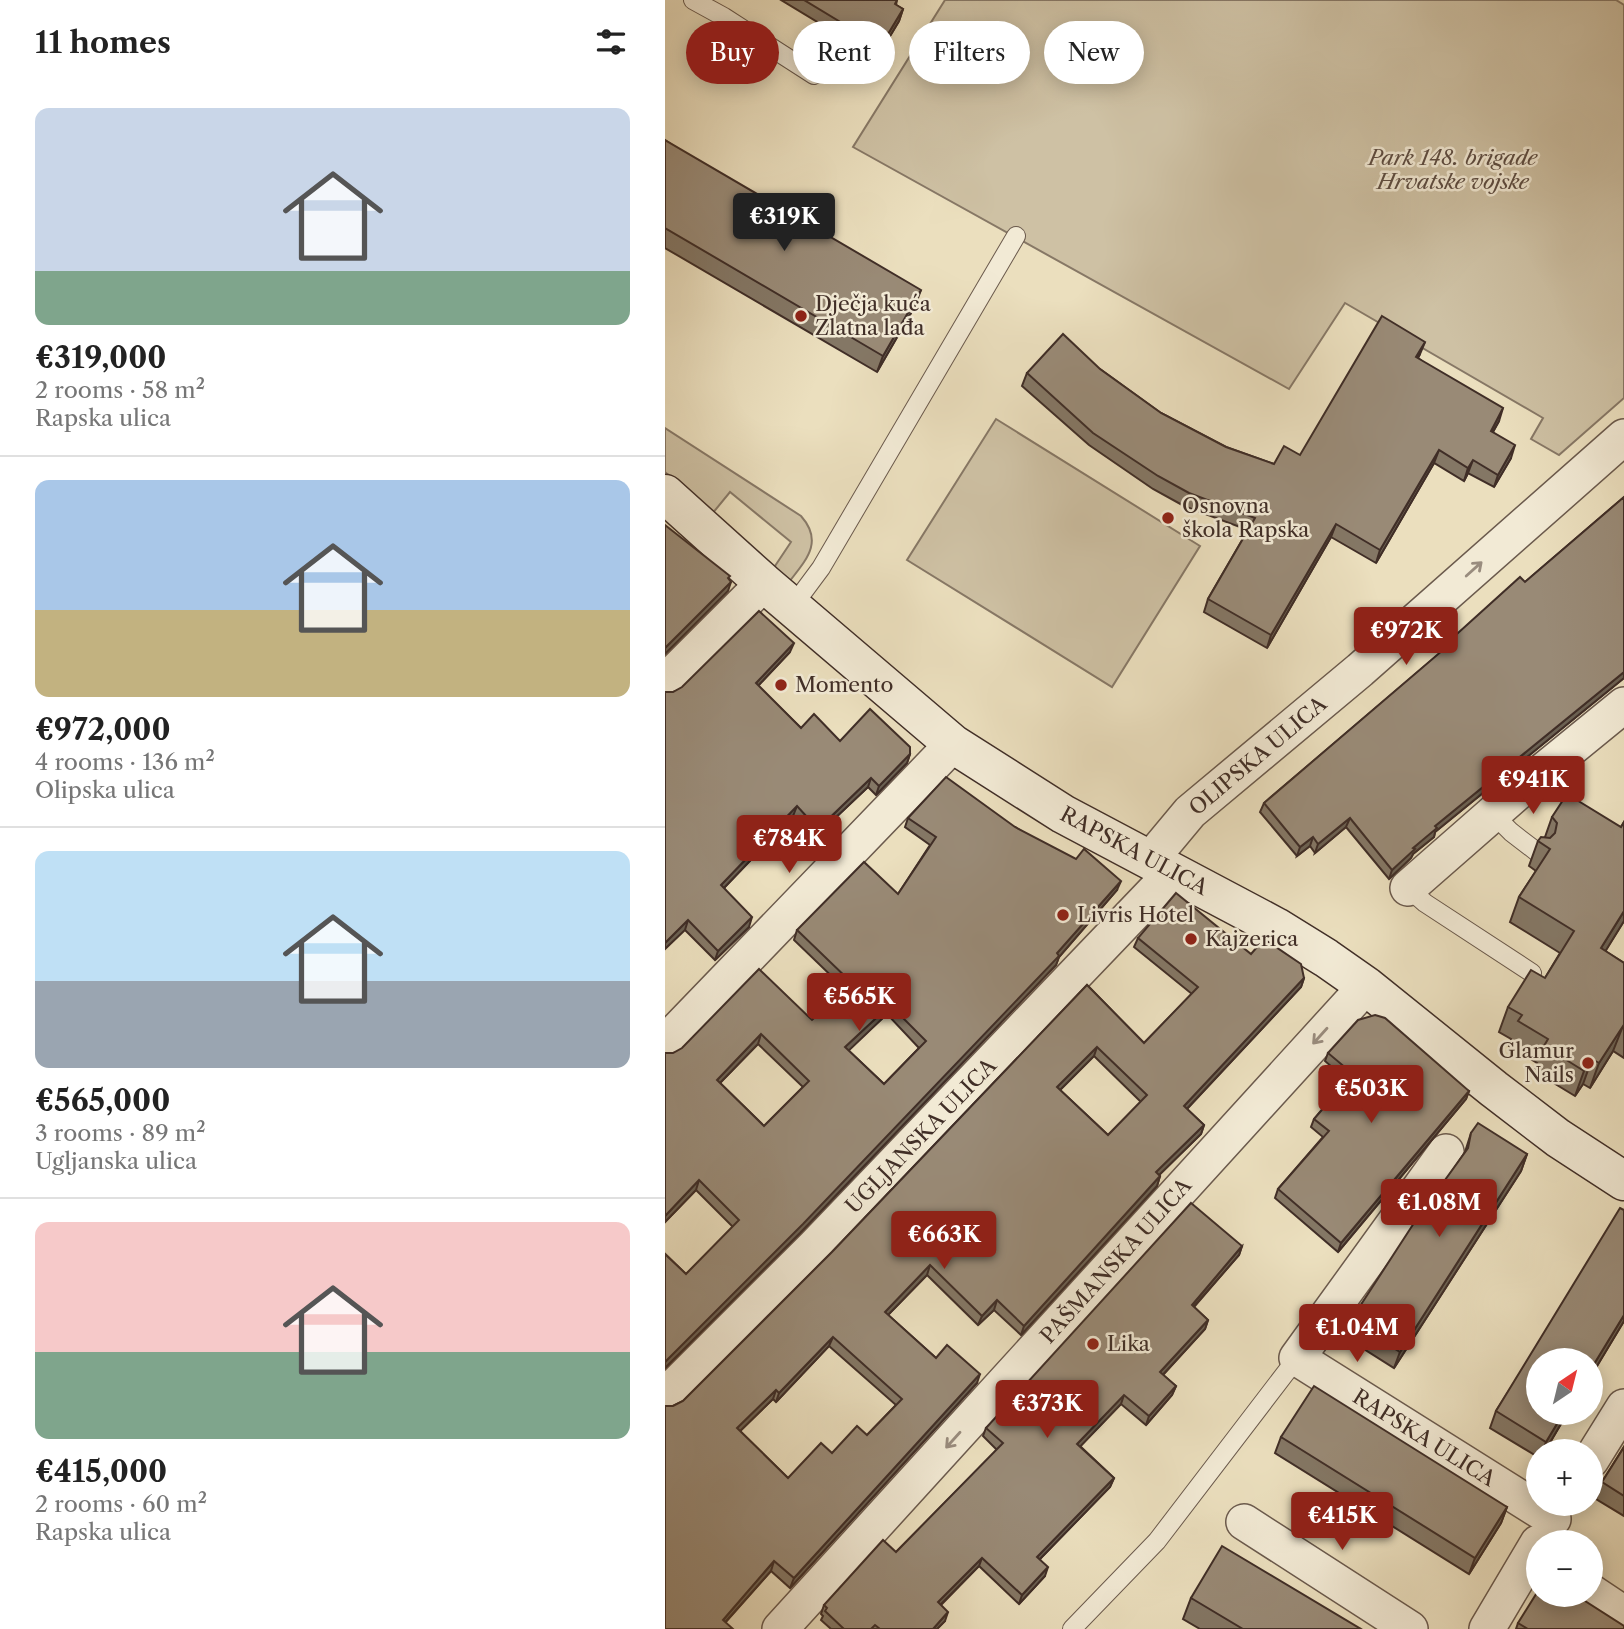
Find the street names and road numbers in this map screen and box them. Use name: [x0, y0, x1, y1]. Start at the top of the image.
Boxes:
street label: OLIPSKA ULICA: [1184, 691, 1332, 820]
street label: RAPSKA ULICA: [1056, 801, 1213, 900]
street label: UGLJANSKA ULICA: [840, 1053, 1001, 1218]
street label: PAŠMANSKA ULICA: [1035, 1173, 1197, 1348]
street label: RAPSKA ULICA: [1348, 1384, 1501, 1492]

